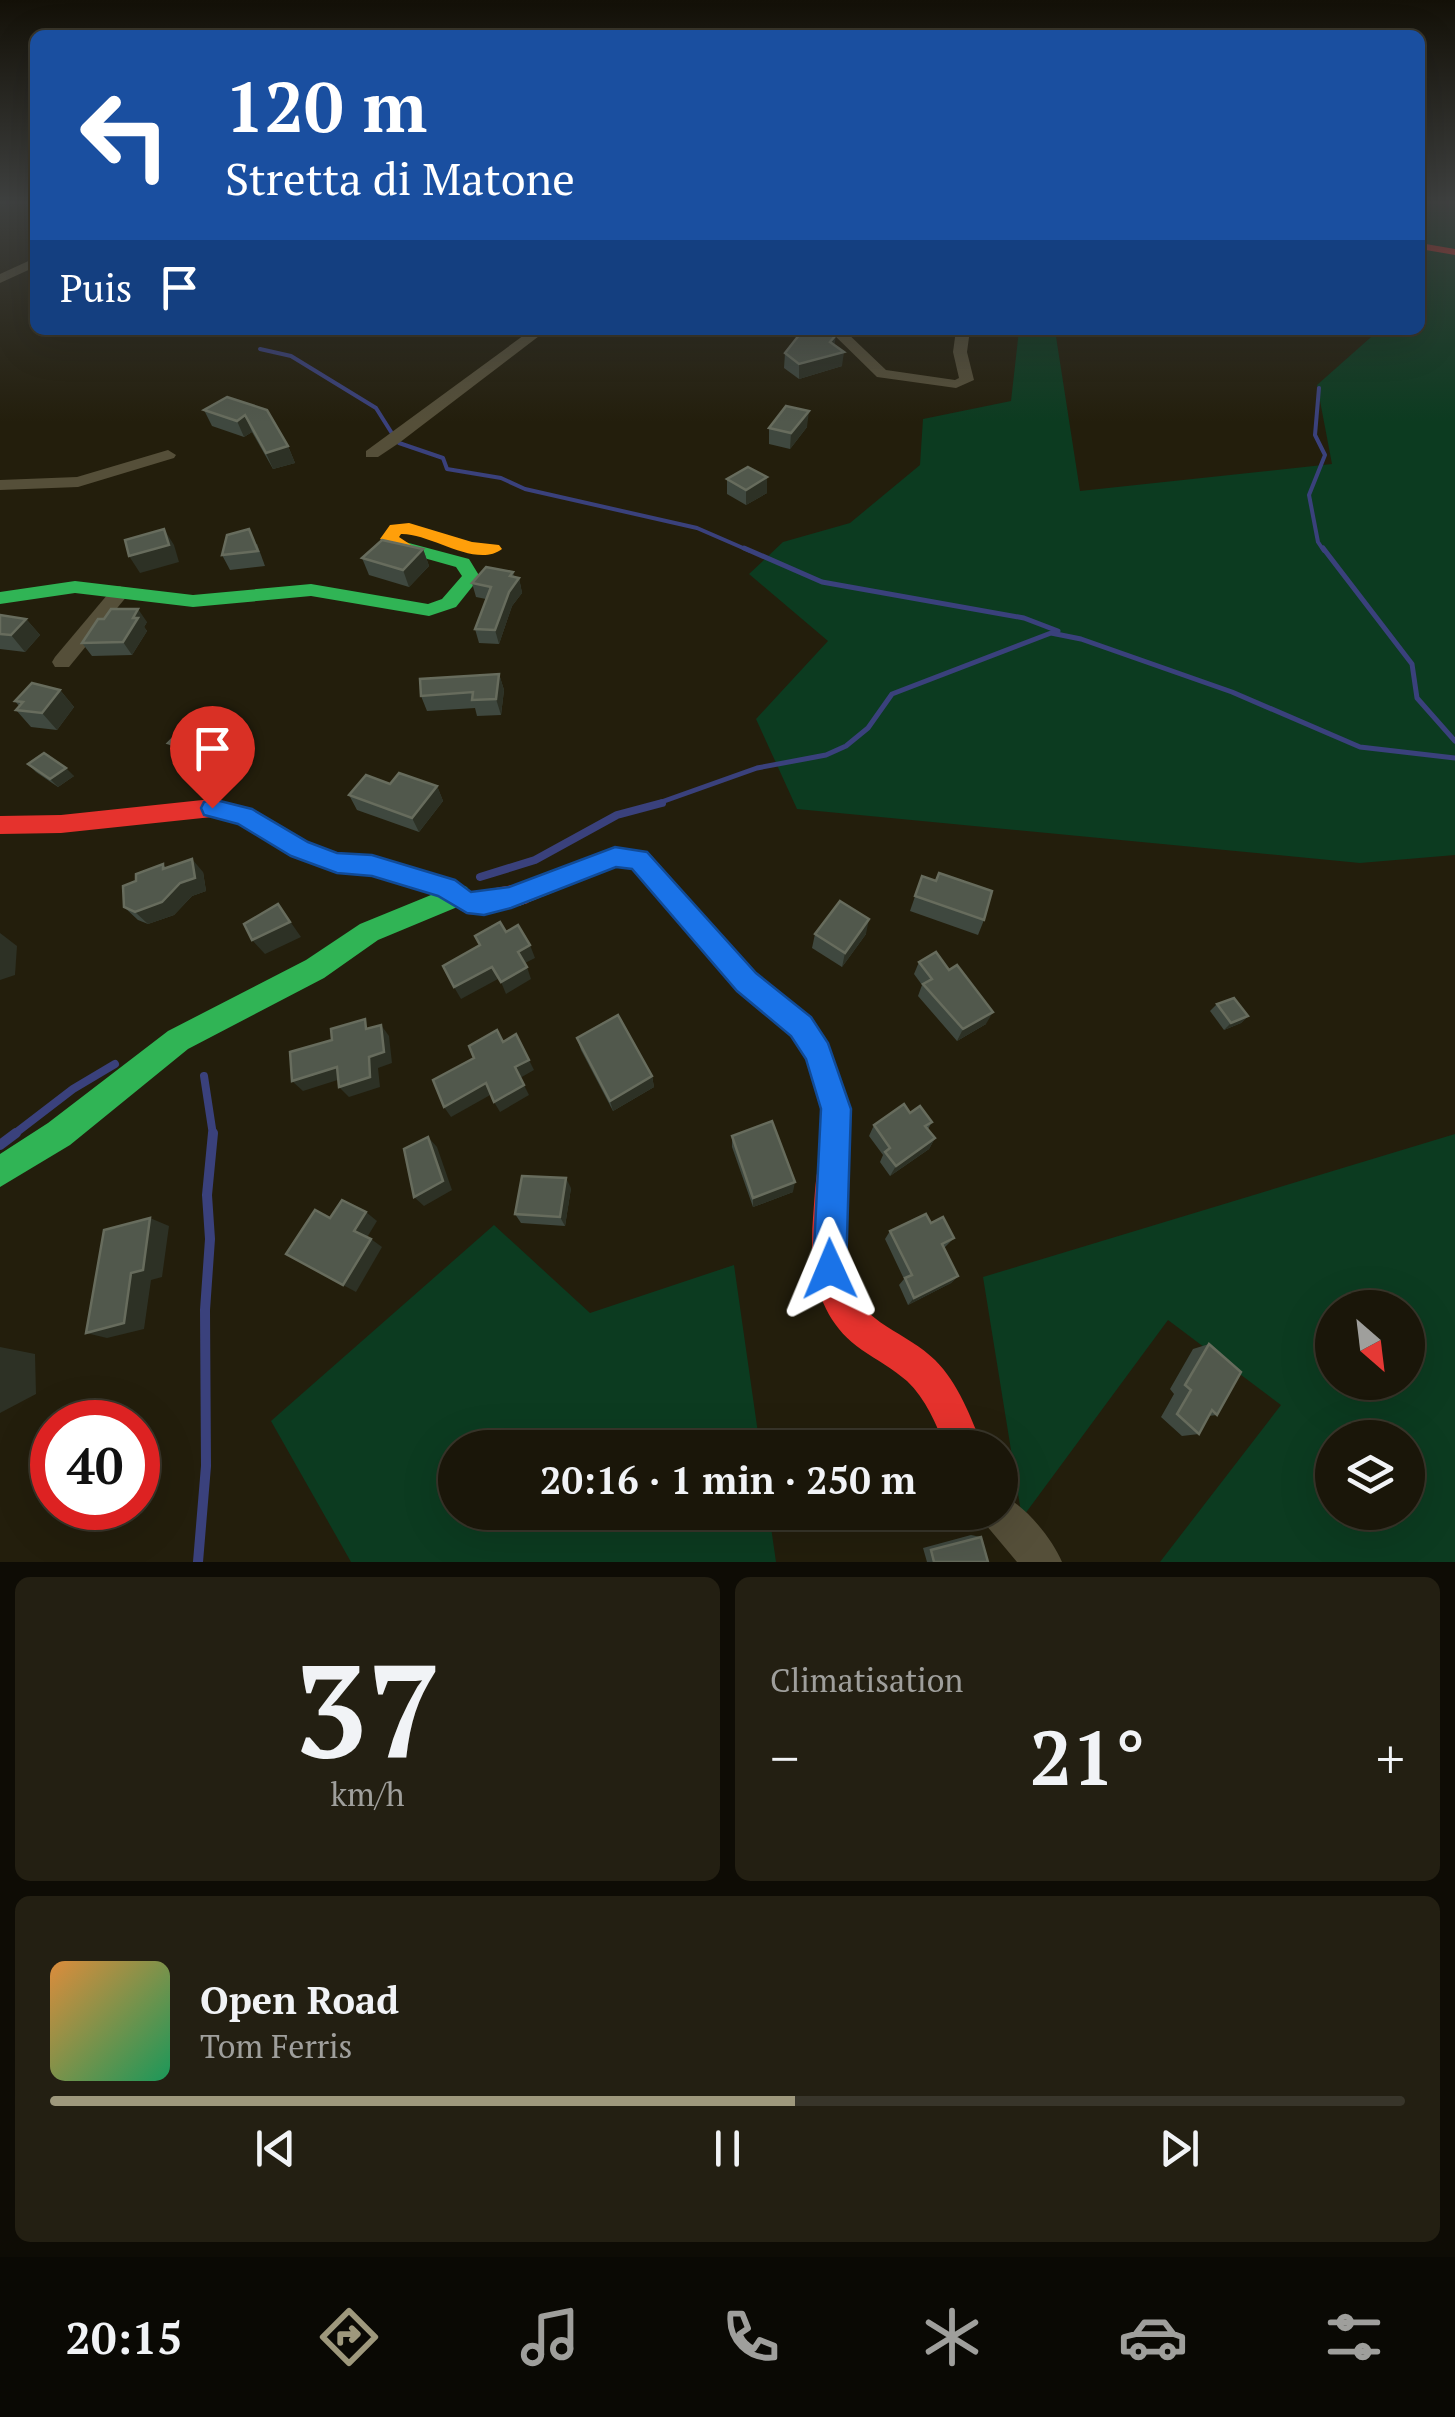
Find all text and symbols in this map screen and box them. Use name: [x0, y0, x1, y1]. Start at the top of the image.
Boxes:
text: 120 m: [225, 59, 427, 152]
icon: left: [60, 70, 190, 200]
text: Stretta di Matone: [225, 148, 575, 208]
icon: arrive: [152, 260, 207, 315]
text: Puis: [60, 263, 132, 313]
pin: [170, 706, 255, 809]
icon: arrive: [185, 721, 240, 776]
position arrow: [778, 1217, 882, 1321]
north arrow: [1315, 1290, 1425, 1400]
map controls: [1315, 1290, 1425, 1530]
speed limit sign: 40: [30, 1400, 160, 1530]
button: layers: [1315, 1420, 1425, 1530]
text: 20:16 · 1 min · 250 m: [540, 1455, 916, 1505]
text: 37: [294, 1622, 441, 1794]
text: Climatisation: [770, 1659, 963, 1701]
text: 21°: [1030, 1707, 1145, 1806]
text: −: [770, 1721, 799, 1794]
text: +: [1376, 1721, 1405, 1794]
text: km/h: [331, 1773, 404, 1815]
text: Open Road: [200, 1975, 399, 2025]
text: Tom Ferris: [200, 2025, 352, 2067]
icon: previous: [248, 2121, 303, 2176]
icon: pause: [700, 2121, 755, 2176]
icon: next: [1152, 2121, 1207, 2176]
icon: directions: [314, 2302, 384, 2372]
icon: music: [515, 2302, 585, 2372]
icon: phone: [716, 2302, 786, 2372]
icon: climate: [917, 2302, 987, 2372]
icon: car: [1118, 2302, 1188, 2372]
icon: filters: [1319, 2302, 1389, 2372]
text: 20:15: [66, 2307, 183, 2367]

